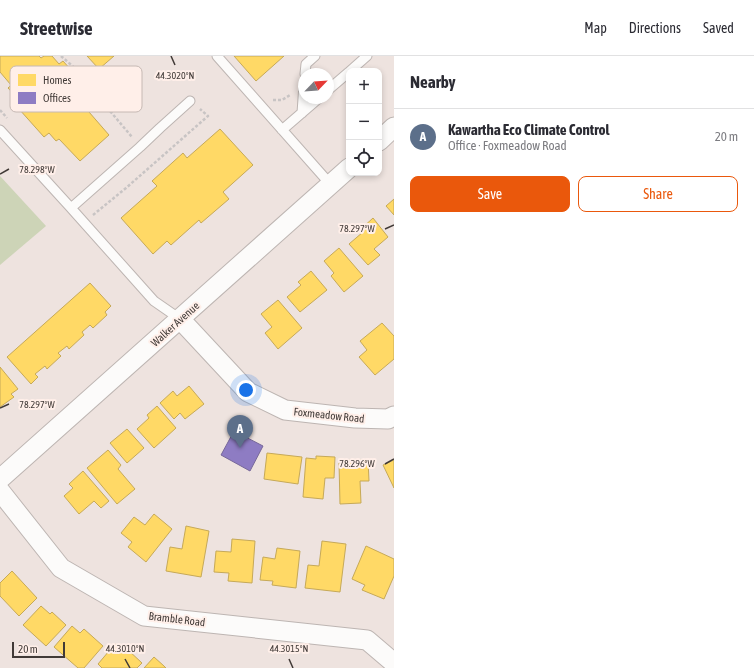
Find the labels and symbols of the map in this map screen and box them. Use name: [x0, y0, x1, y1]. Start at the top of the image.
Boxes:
legend: [10, 66, 142, 112]
north arrow: [298, 68, 334, 104]
text: 44.3020°N: [156, 70, 194, 81]
text: Homes: [43, 74, 71, 86]
text: Offices: [43, 92, 71, 104]
text: 78.298°W: [19, 164, 55, 175]
text: 78.297°W: [339, 223, 375, 234]
street label: Walker Avenue: [149, 299, 201, 349]
your location: [236, 380, 256, 400]
text: 78.297°W: [19, 399, 55, 410]
street label: Foxmeadow Road: [293, 405, 365, 425]
pin: A: [227, 415, 253, 448]
text: 78.296°W: [339, 458, 375, 469]
street label: Bramble Road: [148, 610, 206, 628]
scale bar: [12, 640, 65, 659]
text: 44.3010°N: [106, 643, 144, 654]
text: 44.3015°N: [270, 643, 308, 654]

